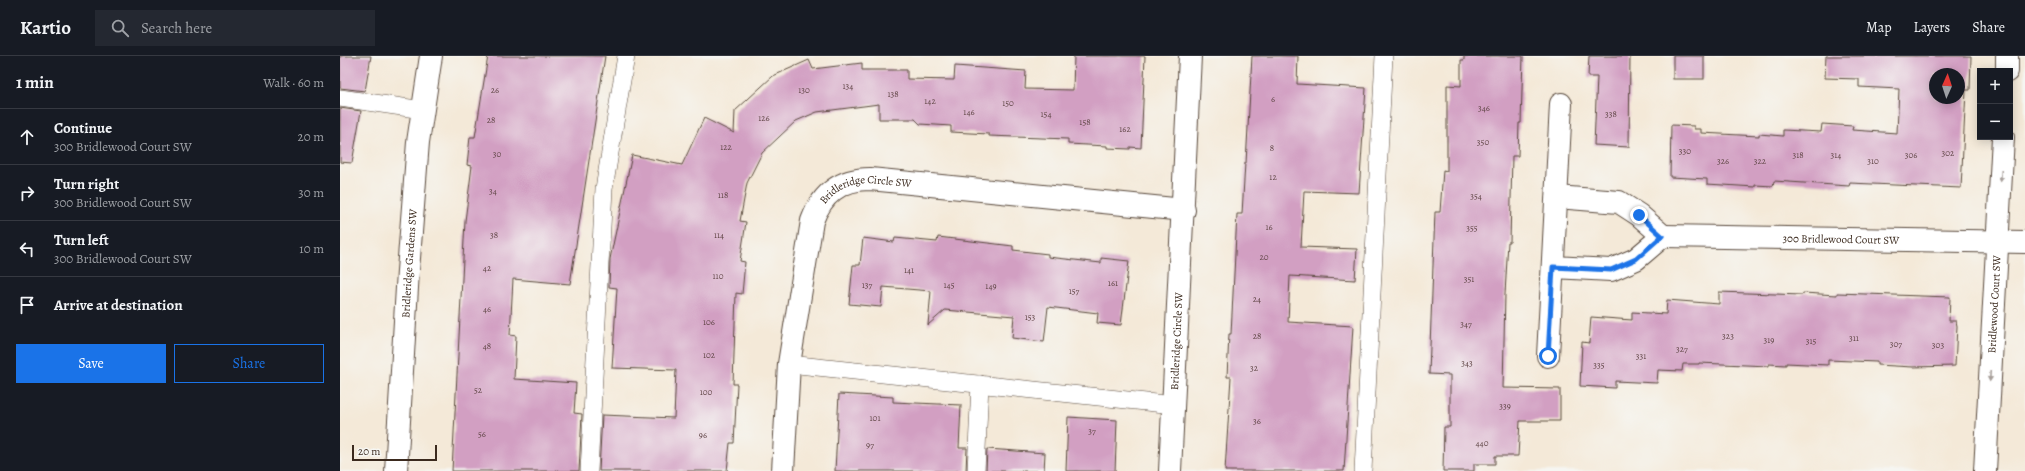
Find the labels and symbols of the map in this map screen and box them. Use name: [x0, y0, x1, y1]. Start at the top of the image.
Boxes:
north arrow: [1929, 68, 1965, 104]
house number: 134: [843, 80, 853, 92]
house number: 26: [491, 84, 499, 96]
house number: 130: [798, 84, 810, 96]
house number: 138: [887, 88, 899, 100]
house number: 6: [1271, 93, 1275, 105]
house number: 142: [924, 95, 936, 107]
house number: 150: [1002, 97, 1014, 109]
house number: 346: [1478, 102, 1490, 114]
house number: 146: [963, 106, 975, 118]
house number: 154: [1040, 108, 1052, 120]
house number: 338: [1605, 108, 1617, 120]
house number: 126: [758, 112, 770, 124]
house number: 28: [487, 114, 495, 126]
house number: 158: [1079, 116, 1091, 128]
house number: 162: [1119, 123, 1131, 135]
house number: 350: [1477, 136, 1489, 148]
house number: 122: [720, 141, 733, 153]
house number: 8: [1270, 142, 1274, 154]
house number: 330: [1679, 145, 1691, 157]
house number: 302: [1942, 147, 1955, 159]
house number: 30: [493, 148, 501, 160]
house number: 318: [1792, 149, 1804, 161]
house number: 314: [1831, 149, 1841, 161]
house number: 306: [1905, 149, 1917, 161]
house number: 326: [1717, 155, 1729, 167]
house number: 322: [1754, 155, 1767, 167]
house number: 310: [1867, 155, 1879, 167]
one-way arrow: [1998, 170, 2004, 183]
street label: Bridleridge Circle SW: [816, 171, 913, 207]
house number: 12: [1269, 171, 1277, 183]
house number: 34: [489, 185, 497, 197]
house number: 118: [718, 189, 728, 201]
house number: 354: [1470, 190, 1482, 202]
route end: [1630, 206, 1648, 224]
street label: Bridleridge Gardens SW: [398, 208, 420, 318]
house number: 16: [1265, 221, 1273, 233]
house number: 355: [1466, 222, 1478, 234]
house number: 38: [490, 229, 498, 241]
house number: 114: [714, 229, 724, 241]
street label: 300 Bridlewood Court SW: [1782, 230, 1900, 247]
house number: 20: [1259, 251, 1269, 263]
street label: Bridlewood Court SW: [1984, 254, 2004, 354]
house number: 42: [483, 262, 492, 274]
house number: 141: [904, 264, 914, 276]
house number: 110: [713, 270, 724, 282]
house number: 351: [1464, 273, 1474, 285]
house number: 161: [1108, 277, 1118, 289]
house number: 137: [862, 279, 873, 291]
house number: 145: [943, 279, 955, 291]
house number: 149: [985, 280, 997, 292]
house number: 157: [1069, 285, 1080, 297]
street label: Bridleridge Circle SW: [1166, 291, 1186, 390]
house number: 24: [1253, 293, 1261, 305]
house number: 46: [483, 303, 491, 315]
house number: 153: [1025, 311, 1036, 323]
house number: 106: [703, 316, 715, 328]
house number: 347: [1460, 318, 1472, 330]
house number: 28: [1253, 330, 1261, 342]
house number: 323: [1722, 330, 1734, 342]
house number: 311: [1849, 332, 1859, 344]
house number: 319: [1764, 334, 1774, 346]
house number: 315: [1806, 335, 1816, 347]
house number: 307: [1890, 338, 1902, 350]
house number: 303: [1932, 339, 1944, 351]
house number: 48: [483, 340, 491, 352]
house number: 327: [1676, 343, 1688, 355]
route start: [1539, 347, 1557, 365]
house number: 102: [703, 349, 716, 361]
house number: 331: [1636, 350, 1646, 362]
house number: 343: [1461, 357, 1473, 369]
house number: 335: [1593, 359, 1605, 371]
house number: 32: [1250, 362, 1259, 374]
one-way arrow: [1987, 370, 1994, 382]
house number: 52: [474, 384, 483, 396]
house number: 100: [700, 386, 713, 398]
house number: 339: [1499, 400, 1511, 412]
house number: 101: [870, 412, 880, 424]
house number: 36: [1253, 415, 1261, 427]
house number: 37: [1088, 425, 1096, 437]
house number: 56: [478, 428, 486, 440]
house number: 96: [699, 429, 707, 441]
house number: 440: [1476, 437, 1489, 449]
house number: 97: [866, 439, 874, 451]
scale bar: [352, 443, 437, 462]

